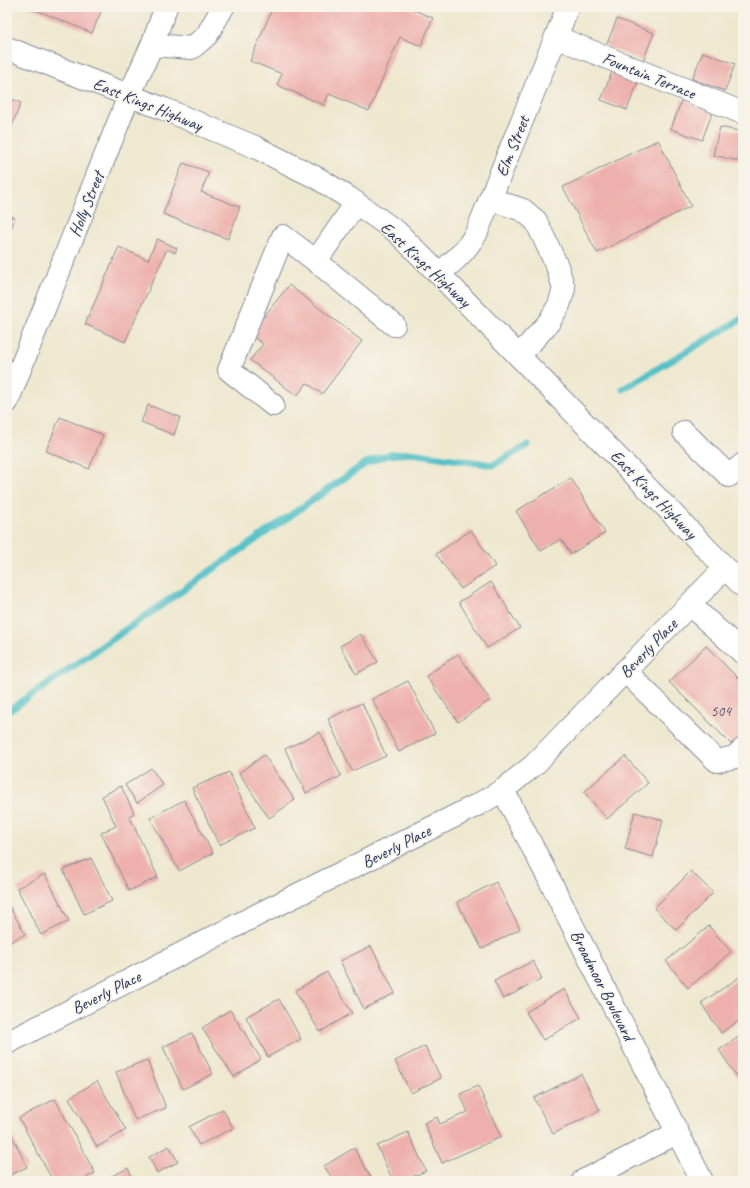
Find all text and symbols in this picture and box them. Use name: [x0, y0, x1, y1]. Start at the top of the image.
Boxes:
street label: Fountain Terrace: [599, 47, 700, 104]
street label: East Kings Highway: [90, 73, 207, 136]
street label: Elm Street: [491, 111, 535, 179]
street label: Holly Street: [64, 167, 110, 240]
street label: East Kings Highway: [376, 217, 476, 312]
street label: East Kings Highway: [606, 445, 702, 544]
street label: Beverly Place: [615, 613, 683, 682]
house number: 504: [711, 702, 732, 721]
street label: Beverly Place: [358, 820, 435, 873]
street label: Broadmoor Boulevard: [566, 927, 641, 1047]
street label: Beverly Place: [68, 966, 145, 1019]

